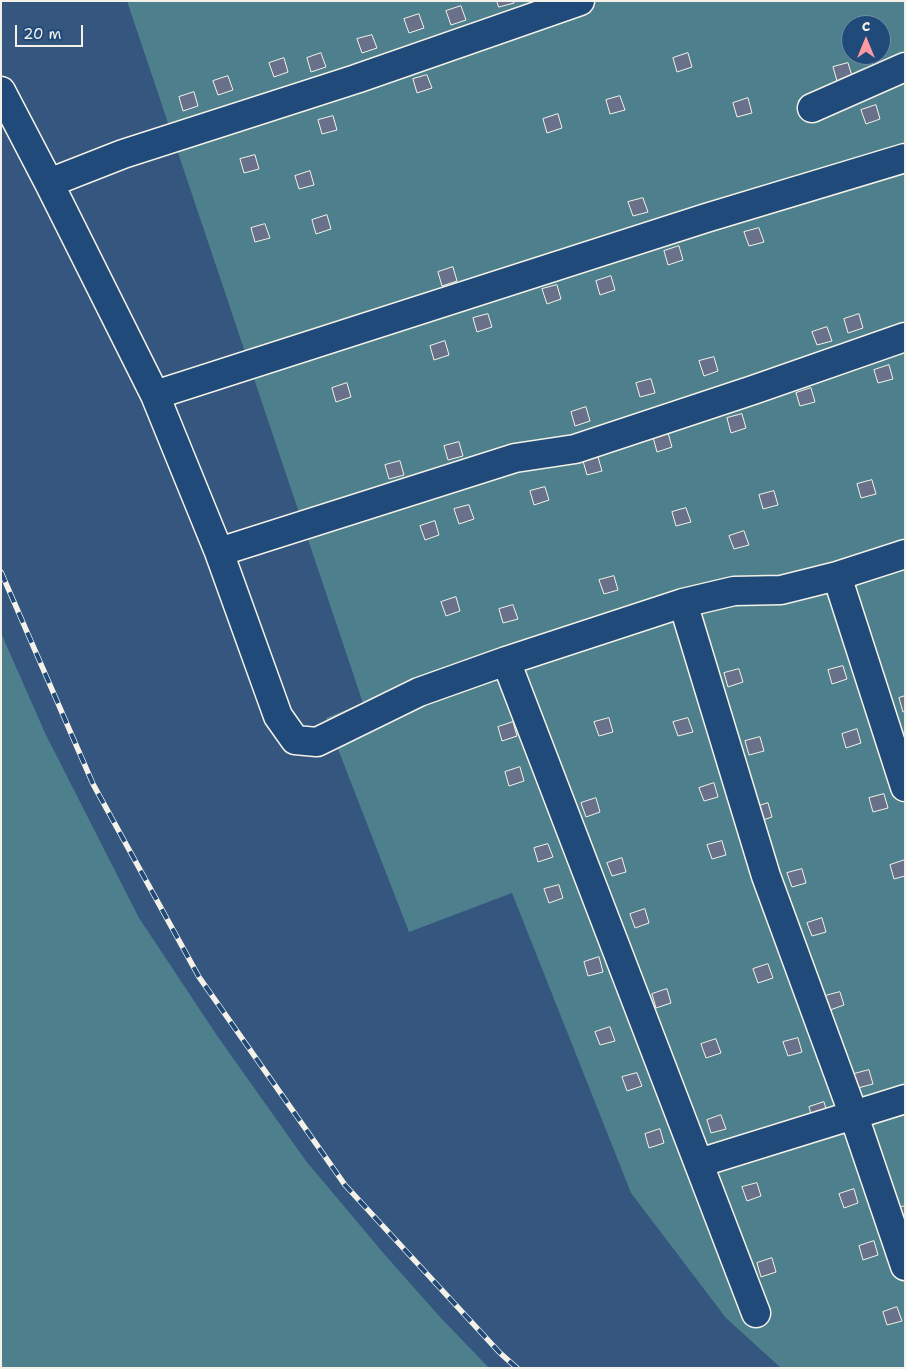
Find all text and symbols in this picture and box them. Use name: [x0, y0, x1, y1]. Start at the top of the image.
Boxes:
scale bar: [18, 15, 85, 47]
north arrow: [841, 15, 891, 65]
text: С: [862, 17, 870, 35]
text: 20 m: [23, 24, 62, 44]

